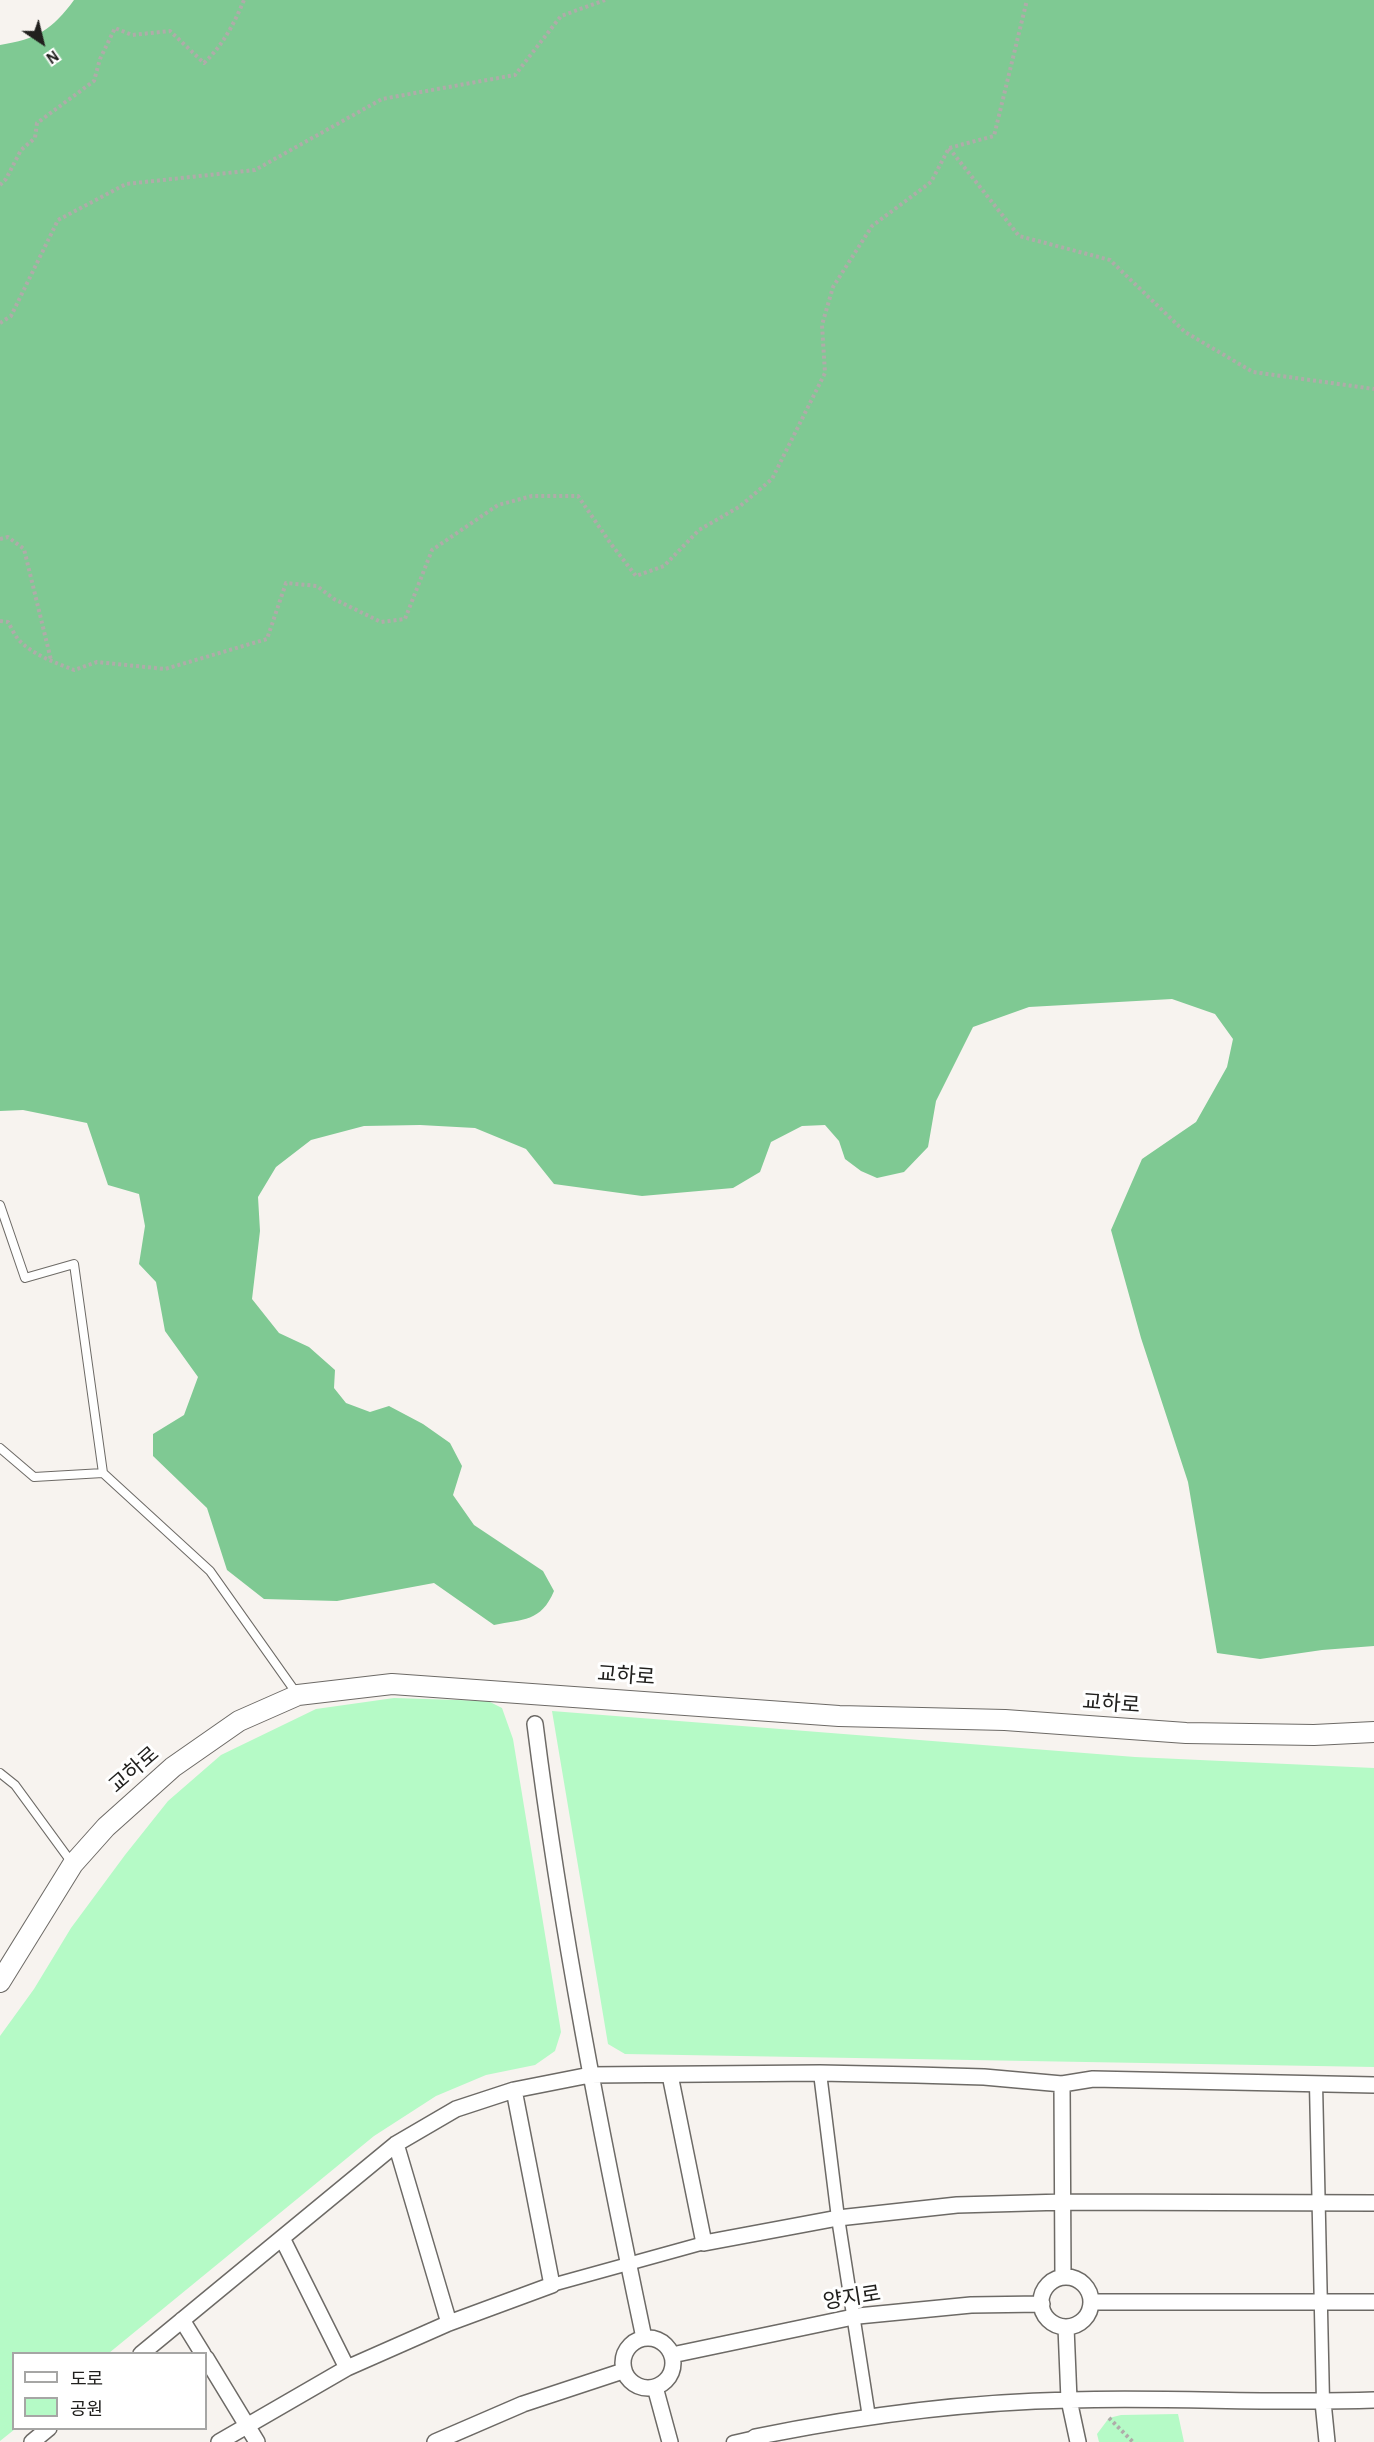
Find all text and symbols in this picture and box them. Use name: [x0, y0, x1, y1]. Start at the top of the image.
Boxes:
north arrow: [12, 12, 72, 72]
text: N: [43, 47, 61, 66]
street label: 교하로: [596, 1661, 656, 1691]
street label: 교하로: [1081, 1689, 1141, 1719]
street label: 교하로: [104, 1741, 164, 1799]
street label: 양지로: [821, 2281, 883, 2315]
legend: [12, 2352, 207, 2430]
text: 도로: [70, 2371, 103, 2389]
text: 공원: [70, 2401, 103, 2419]

